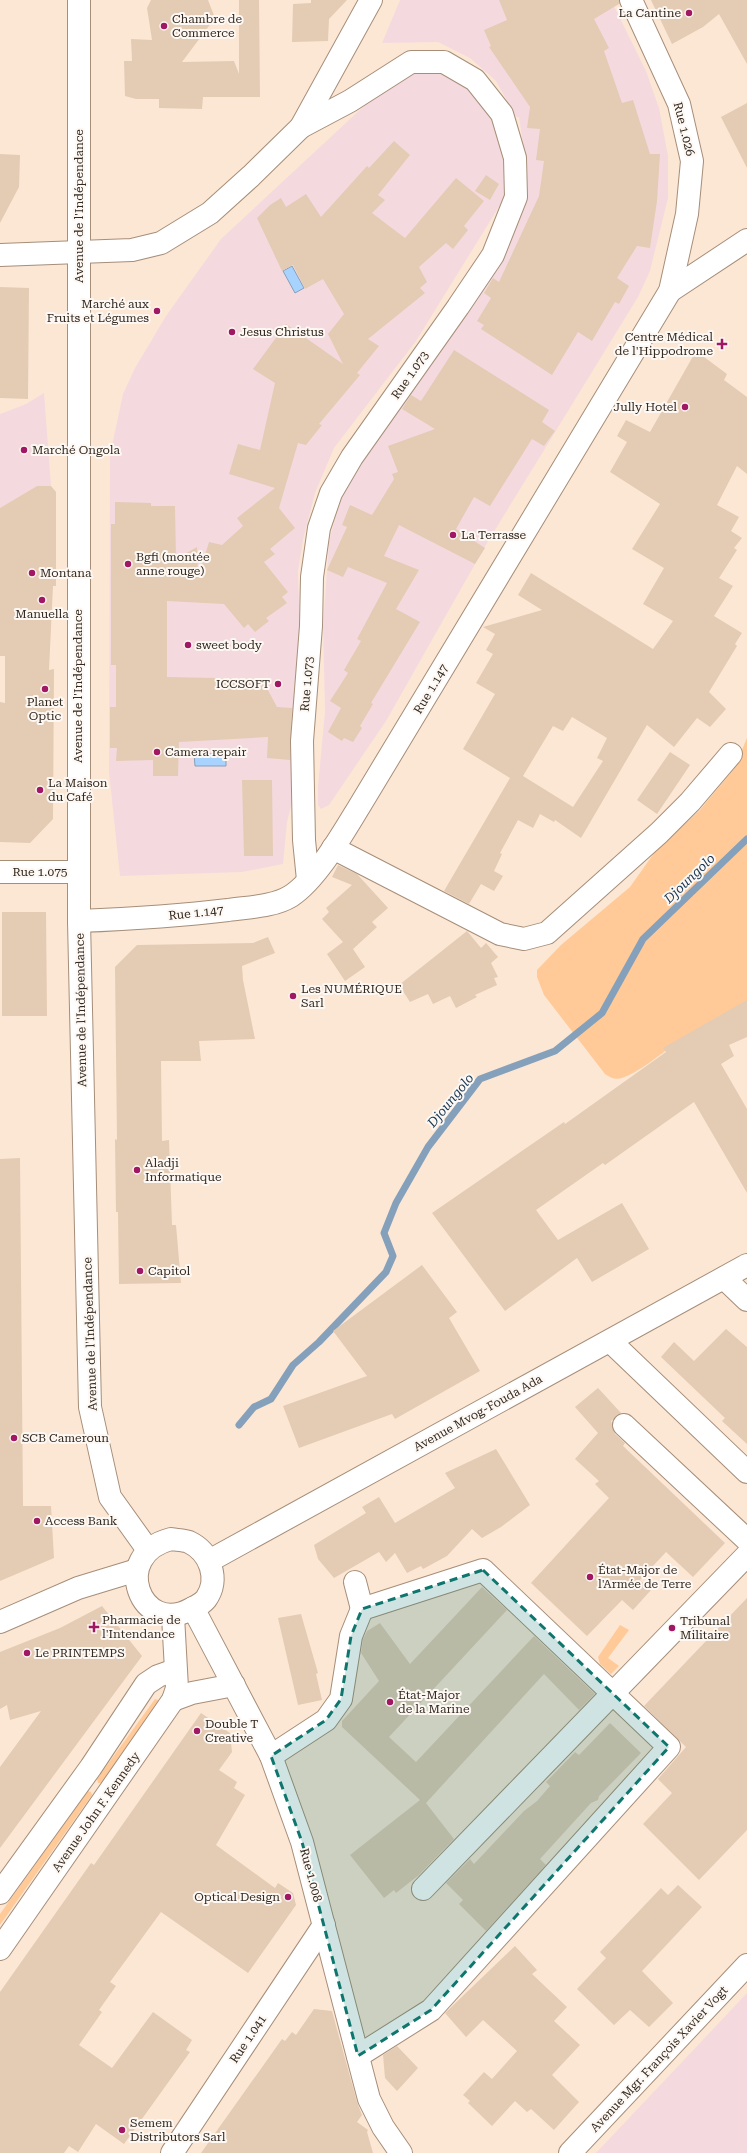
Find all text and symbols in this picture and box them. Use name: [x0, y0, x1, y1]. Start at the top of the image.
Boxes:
place label: La Cantine: [618, 6, 681, 20]
marker: La Cantine: [684, 8, 694, 18]
place label: Chambre de Commerce: [172, 12, 242, 40]
marker: Chambre de Commerce: [159, 21, 169, 31]
street label: Rue 1.026: [671, 101, 698, 158]
street label: Avenue de l'Indépendance: [72, 129, 86, 283]
place label: Marché aux Fruits et Légumes: [47, 297, 149, 325]
marker: Marché aux Fruits et Légumes: [152, 306, 162, 316]
place label: Jesus Christus: [240, 325, 324, 339]
marker: Jesus Christus: [227, 327, 237, 337]
place label: Centre Médical de l'Hippodrome: [615, 330, 713, 358]
marker: Centre Médical de l'Hippodrome: [716, 338, 728, 350]
street label: Rue 1.073: [388, 348, 432, 402]
place label: Jully Hotel: [614, 400, 677, 414]
marker: Jully Hotel: [680, 402, 690, 412]
place label: Marché Ongola: [32, 443, 121, 457]
marker: Marché Ongola: [19, 445, 29, 455]
place label: La Terrasse: [461, 528, 526, 542]
marker: La Terrasse: [448, 530, 458, 540]
place label: Bgfi (montée anne rouge): [136, 550, 210, 578]
marker: Bgfi (montée anne rouge): [123, 559, 133, 569]
place label: Montana: [40, 566, 92, 580]
marker: Montana: [27, 568, 37, 578]
marker: Manuella: [37, 595, 47, 605]
place label: Manuella: [15, 607, 69, 621]
street label: Avenue de l'Indépendance: [71, 609, 85, 763]
place label: sweet body: [196, 638, 263, 652]
marker: sweet body: [183, 640, 193, 650]
street label: Rue 1.073: [298, 656, 316, 712]
street label: Rue 1.147: [411, 662, 451, 716]
place label: ICCSOFT: [216, 677, 270, 691]
marker: ICCSOFT: [273, 679, 283, 689]
marker: Planet Optic: [40, 684, 50, 694]
place label: Planet Optic: [27, 695, 64, 723]
place label: Camera repair: [165, 745, 246, 759]
marker: Camera repair: [152, 747, 162, 757]
place label: La Maison du Café: [48, 776, 108, 804]
marker: La Maison du Café: [35, 785, 45, 795]
water label: Djoungolo: [660, 851, 718, 907]
street label: Rue 1.075: [12, 865, 68, 879]
street label: Rue 1.147: [168, 903, 224, 923]
street label: Avenue de l'Indépendance: [73, 933, 89, 1087]
place label: Les NUMÉRIQUE Sarl: [301, 982, 402, 1010]
marker: Les NUMÉRIQUE Sarl: [288, 991, 298, 1001]
water label: Djoungolo: [424, 1071, 476, 1131]
place label: Aladji Informatique: [145, 1156, 222, 1184]
marker: Aladji Informatique: [132, 1165, 142, 1175]
street label: Avenue de l'Indépendance: [80, 1256, 100, 1411]
place label: Capitol: [148, 1264, 191, 1278]
marker: Capitol: [135, 1266, 145, 1276]
street label: Avenue Mvog-Fouda Ada: [411, 1372, 545, 1454]
place label: SCB Cameroun: [22, 1431, 109, 1445]
marker: SCB Cameroun: [9, 1433, 19, 1443]
place label: Access Bank: [45, 1514, 118, 1528]
marker: Access Bank: [32, 1516, 42, 1526]
place label: État-Major de l'Armée de Terre: [598, 1563, 692, 1591]
marker: État-Major de l'Armée de Terre: [585, 1572, 595, 1582]
place label: Pharmacie de l'Intendance: [102, 1613, 181, 1641]
place label: Tribunal Militaire: [680, 1614, 730, 1642]
marker: Pharmacie de l'Intendance: [89, 1622, 99, 1632]
marker: Tribunal Militaire: [667, 1623, 677, 1633]
place label: Le PRINTEMPS: [35, 1646, 125, 1660]
marker: Le PRINTEMPS: [22, 1648, 32, 1658]
place label: État-Major de la Marine: [398, 1688, 470, 1716]
marker: État-Major de la Marine: [385, 1697, 395, 1707]
place label: Double T Creative: [205, 1717, 258, 1745]
marker: Double T Creative: [192, 1726, 202, 1736]
street label: Avenue John F. Kennedy: [49, 1749, 143, 1875]
street label: Rue 1.008: [297, 1847, 325, 1904]
place label: Optical Design: [194, 1890, 280, 1904]
marker: Optical Design: [283, 1892, 293, 1902]
street label: Avenue Mgr. François Xavier Vogt: [588, 1983, 731, 2135]
street label: Rue 1.041: [227, 2012, 269, 2066]
place label: Semem Distributors Sarl: [130, 2116, 226, 2144]
marker: Semem Distributors Sarl: [117, 2125, 127, 2135]

